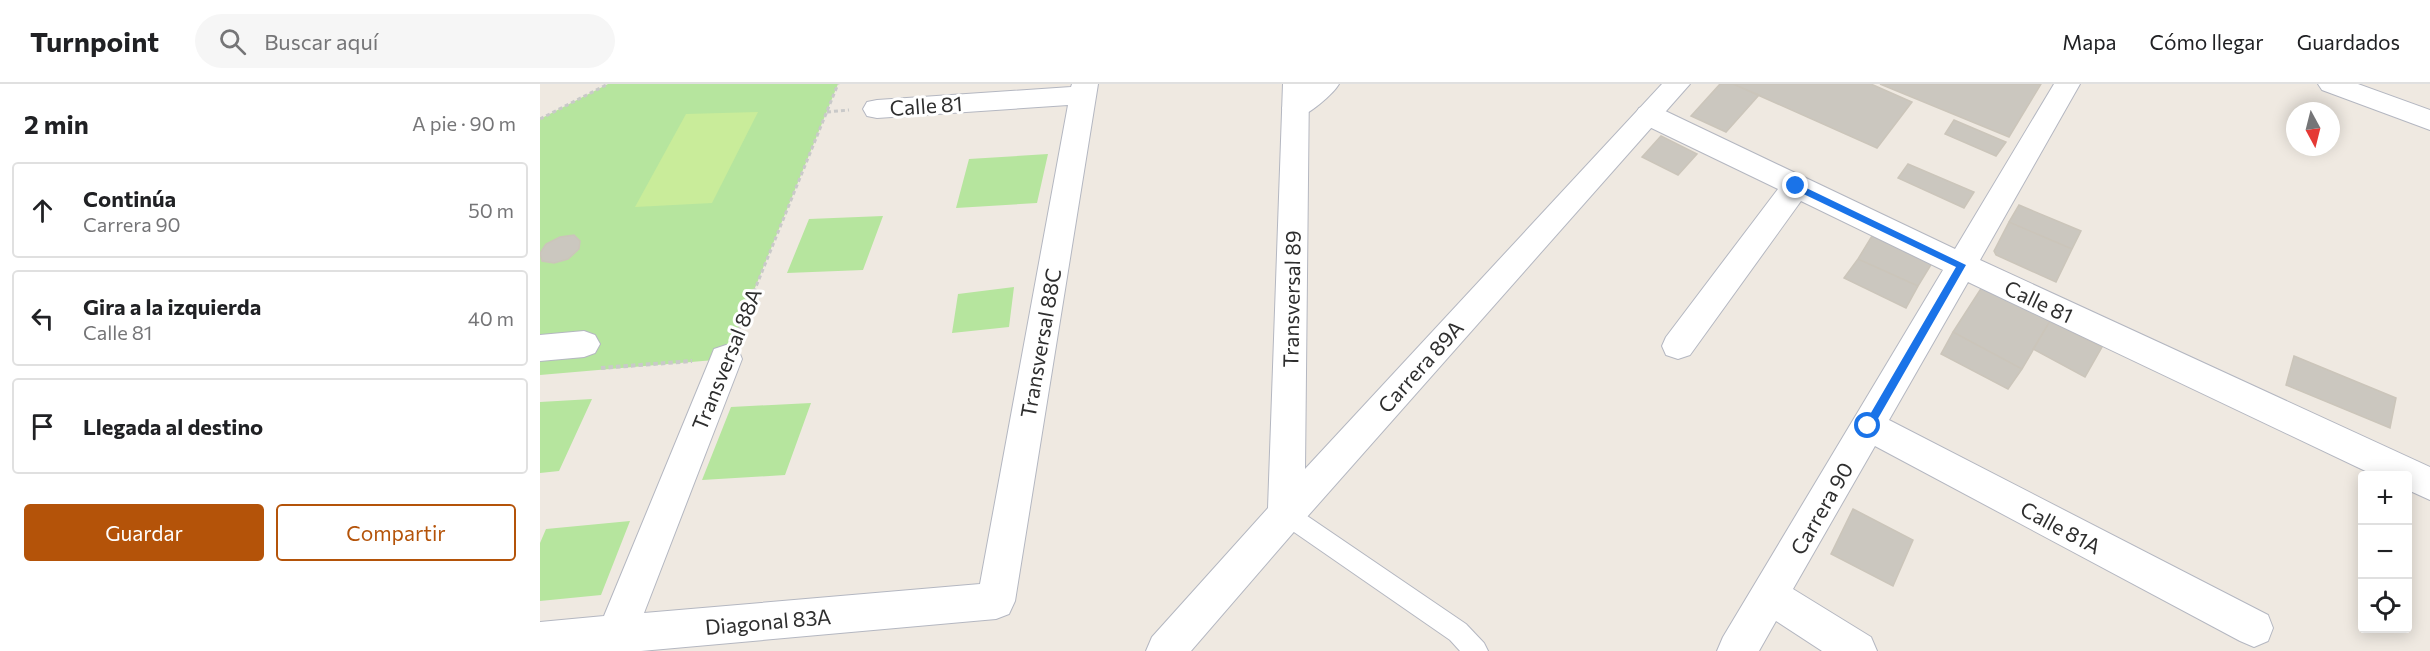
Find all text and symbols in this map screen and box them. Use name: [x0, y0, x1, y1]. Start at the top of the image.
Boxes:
search box: [195, 14, 615, 68]
text: Turnpoint: [30, 24, 159, 58]
icon: search: [216, 25, 249, 58]
text: Buscar aquí: [264, 28, 378, 55]
text: Mapa: [2062, 29, 2117, 54]
text: Cómo llegar: [2150, 29, 2264, 54]
text: Guardados: [2297, 29, 2400, 54]
street label: Calle 81: [889, 90, 963, 120]
north arrow: [2286, 102, 2340, 156]
text: 2 min: [24, 108, 89, 139]
text: A pie · 90 m: [412, 111, 516, 135]
route end: [1782, 172, 1808, 198]
text: Continúa: [83, 185, 176, 212]
icon: ahead: [26, 194, 59, 227]
text: 50 m: [468, 198, 514, 222]
text: Carrera 90: [83, 212, 181, 236]
street label: Transversal 89: [1277, 230, 1305, 368]
street label: Transversal 88C: [1015, 266, 1065, 420]
street label: Calle 81: [2001, 274, 2077, 328]
street label: Transversal 88A: [686, 284, 766, 434]
text: Gira a la izquierda: [83, 293, 261, 320]
icon: left: [26, 302, 59, 335]
text: 40 m: [468, 306, 514, 330]
street label: Carrera 89A: [1372, 315, 1468, 417]
text: Calle 81: [83, 320, 152, 344]
icon: arrive: [26, 410, 59, 443]
route start: [1854, 412, 1880, 438]
text: Llegada al destino: [83, 413, 263, 440]
street label: Carrera 90: [1785, 457, 1857, 559]
map controls: [2358, 471, 2412, 633]
button: +: [2358, 471, 2412, 525]
street label: Calle 81A: [2017, 495, 2105, 559]
button: Guardar: [24, 504, 264, 561]
button: Compartir: [276, 504, 516, 561]
button: −: [2358, 525, 2412, 579]
button: locate: [2358, 579, 2412, 633]
street label: Diagonal 83A: [704, 603, 832, 639]

